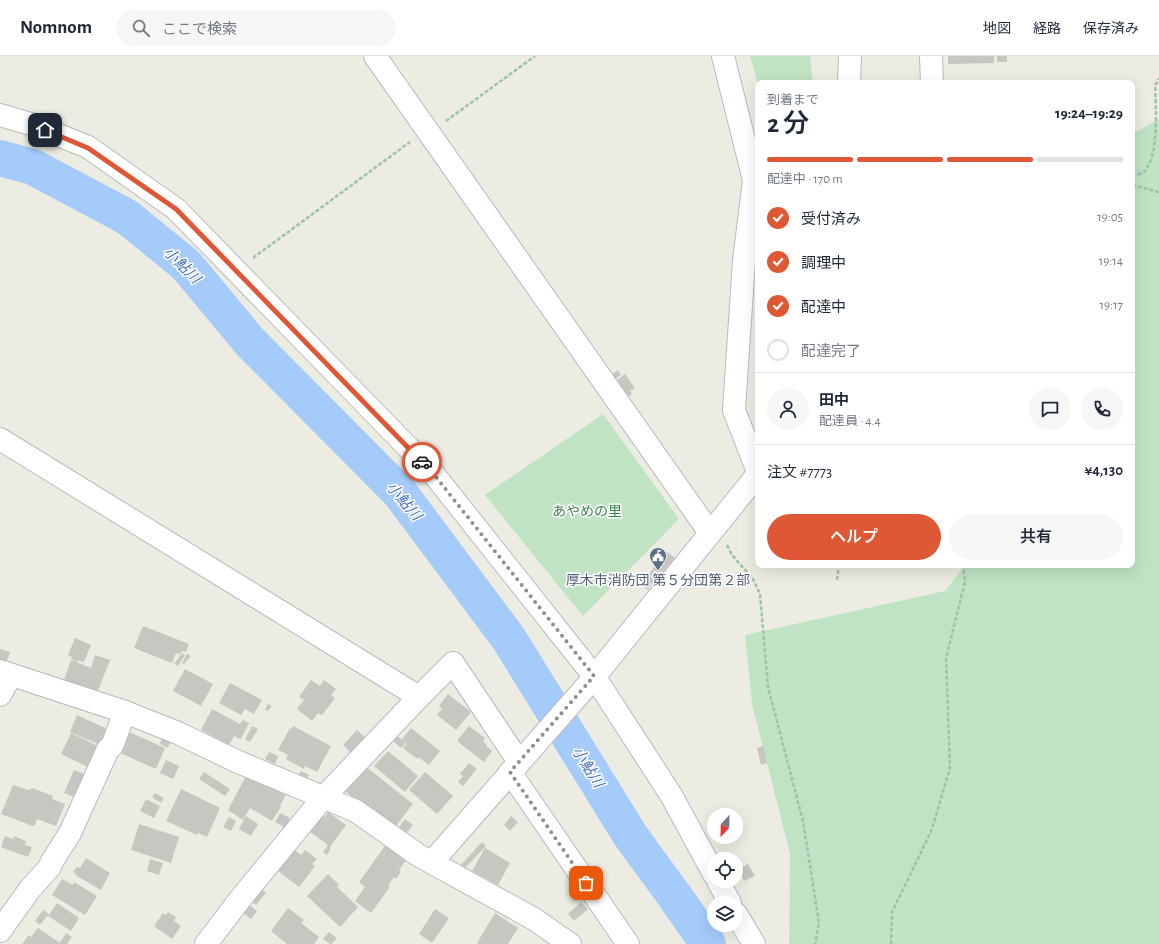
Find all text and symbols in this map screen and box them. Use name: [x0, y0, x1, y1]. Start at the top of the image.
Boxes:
search box: [116, 10, 396, 46]
icon: search: [130, 17, 152, 39]
text: Nomnom: [20, 18, 92, 37]
text: ここで検索: [162, 22, 237, 37]
text: 地図: [983, 22, 1011, 36]
text: 経路: [1033, 22, 1061, 36]
text: 保存済み: [1083, 22, 1139, 36]
text: 到着まで: [767, 94, 819, 107]
text: 19:24–19:29: [1055, 106, 1123, 121]
text: 2 分: [767, 111, 809, 137]
pin: [28, 113, 62, 147]
icon: home: [34, 119, 56, 141]
text: 配達中 · 170 m: [767, 173, 843, 186]
icon: check: [767, 207, 789, 229]
text: 19:05: [1097, 211, 1123, 224]
text: 受付済み: [801, 212, 861, 227]
water label: 小鮎川: [160, 243, 205, 288]
icon: check: [767, 251, 789, 273]
text: 19:14: [1099, 255, 1123, 268]
text: 調理中: [801, 256, 846, 271]
icon: check: [767, 295, 789, 317]
text: 19:17: [1100, 299, 1123, 312]
text: 配達中: [801, 300, 846, 315]
text: 配達完了: [801, 344, 861, 359]
button: person: [767, 388, 809, 430]
button: chat: [1029, 388, 1071, 430]
button: phone: [1081, 388, 1123, 430]
text: 田中: [819, 393, 849, 408]
text: 配達員 · 4.4: [819, 415, 881, 428]
courier: [402, 442, 442, 482]
icon: car: [411, 451, 433, 473]
text: ¥4,130: [1084, 463, 1123, 478]
text: 注文 #7773: [767, 465, 832, 480]
water label: 小鮎川: [383, 479, 426, 525]
park label: あやめの里: [552, 504, 622, 519]
button: ヘルプ: [767, 514, 941, 560]
button: 共有: [949, 514, 1123, 560]
public building icon: 厚木市消防団 第５分団第２部: [648, 546, 668, 571]
place label: 厚木市消防団 第５分団第２部: [566, 572, 750, 588]
water label: 小鮎川: [569, 744, 608, 792]
north arrow: [707, 808, 743, 844]
map controls: [707, 808, 743, 932]
button: locate: [707, 852, 743, 888]
pin: [569, 866, 603, 900]
icon: bag: [575, 872, 597, 894]
button: layers: [707, 896, 743, 932]

